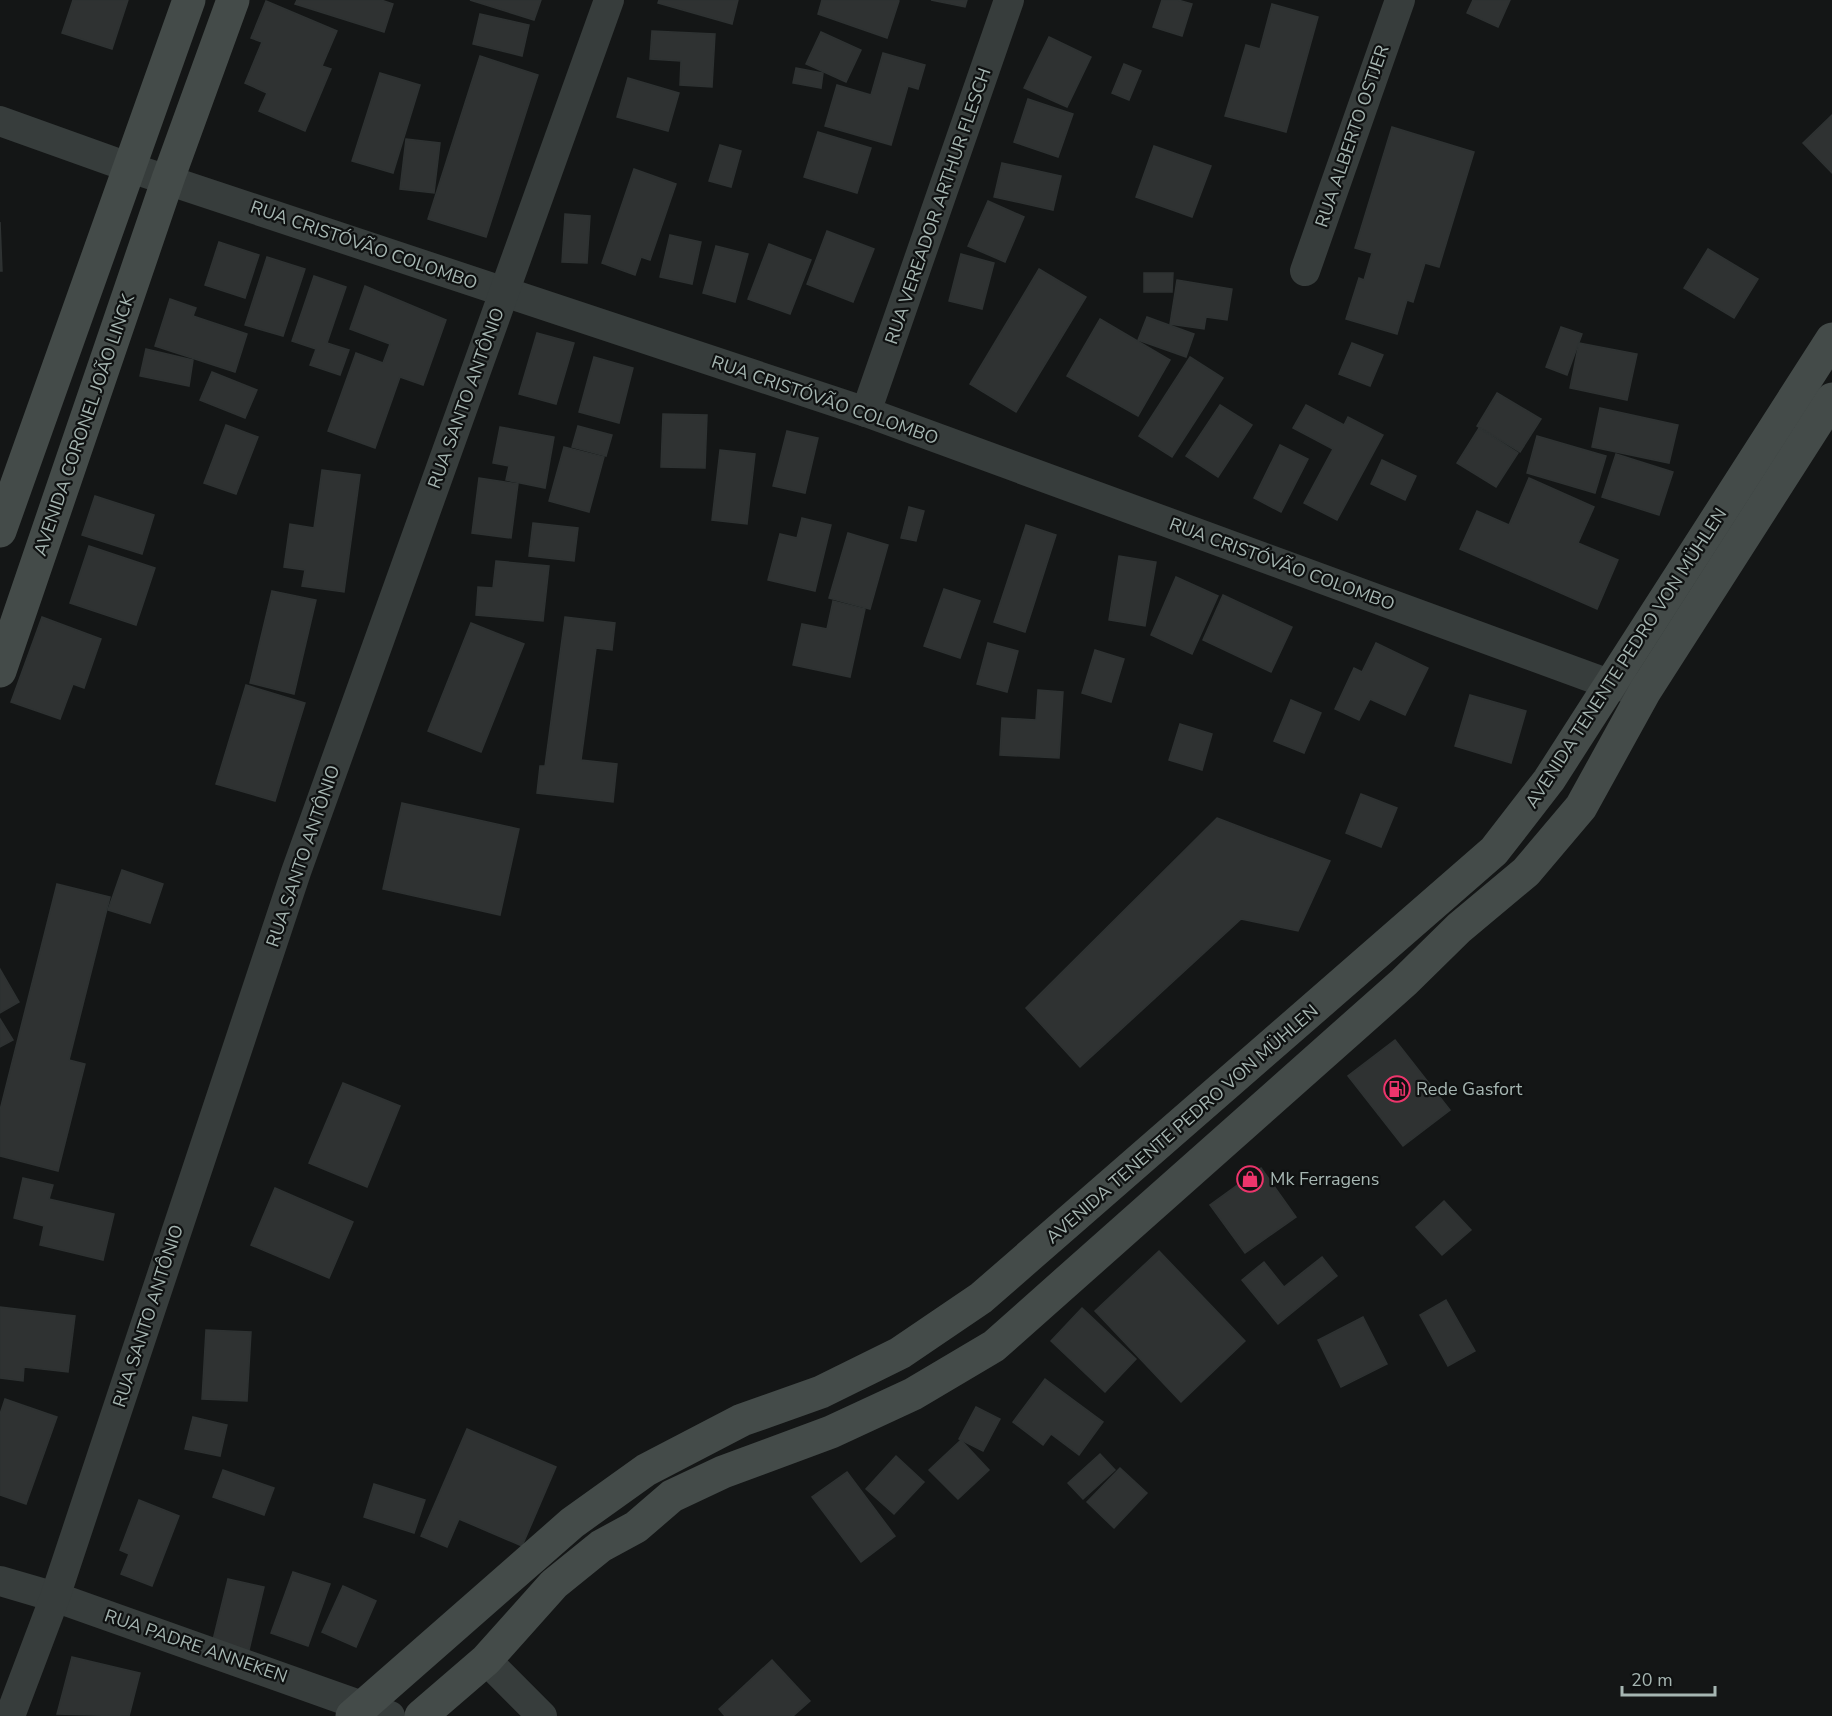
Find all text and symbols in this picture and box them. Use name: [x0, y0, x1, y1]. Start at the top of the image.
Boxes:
street label: RUA ALBERTO OSTJER: [1310, 42, 1394, 230]
street label: RUA VEREADOR ARTHUR FLESCH: [879, 65, 997, 347]
street label: RUA CRISTÓVÃO COLOMBO: [247, 195, 481, 295]
street label: AVENIDA CORONEL JOÃO LINCK: [28, 290, 140, 559]
street label: RUA SANTO ANTÔNIO: [422, 304, 510, 492]
street label: RUA CRISTÓVÃO COLOMBO: [708, 350, 942, 450]
street label: AVENIDA TENENTE PEDRO VON MÜHLEN: [1520, 503, 1732, 813]
street label: RUA CRISTÓVÃO COLOMBO: [1166, 512, 1398, 616]
street label: RUA SANTO ANTÔNIO: [261, 762, 345, 950]
street label: AVENIDA TENENTE PEDRO VON MÜHLEN: [1041, 999, 1323, 1249]
fuel station icon: Rede Gasfort: [1382, 1074, 1412, 1104]
place label: Rede Gasfort: [1416, 1077, 1523, 1101]
shop icon: Mk Ferragens: [1235, 1164, 1265, 1194]
place label: Mk Ferragens: [1270, 1167, 1379, 1191]
street label: RUA SANTO ANTÔNIO: [107, 1222, 189, 1410]
street label: RUA PADRE ANNEKEN: [101, 1603, 291, 1689]
scale bar: [1622, 1659, 1715, 1697]
text: 20 m: [1631, 1668, 1673, 1692]

